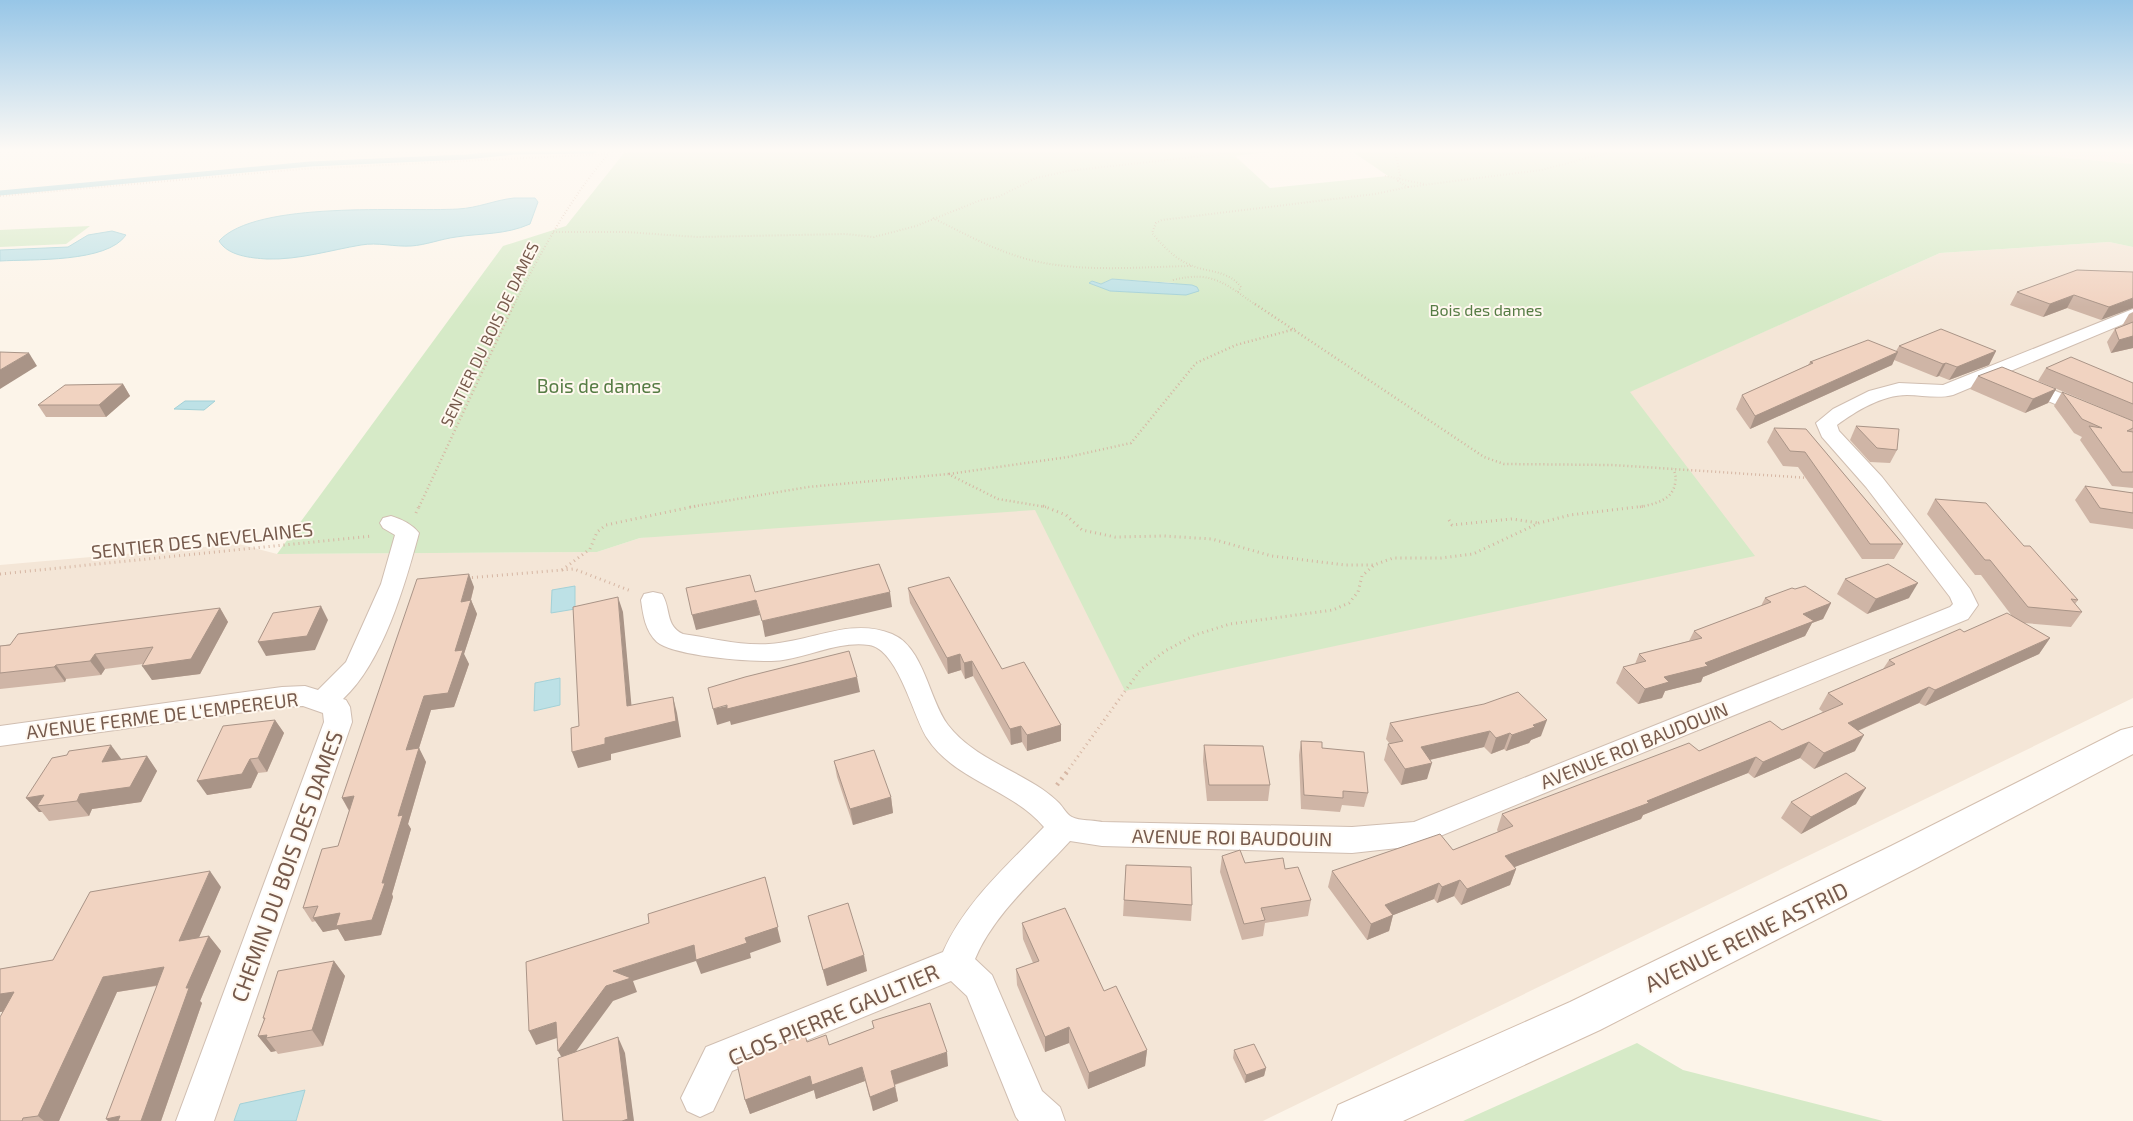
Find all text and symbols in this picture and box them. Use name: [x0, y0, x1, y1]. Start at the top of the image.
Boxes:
street label: SENTIER DU BOIS DE DAMES: [436, 239, 542, 429]
park label: Bois des dames: [1430, 300, 1542, 319]
park label: Bois de dames: [537, 374, 661, 397]
street label: SENTIER DES NEVELAINES: [90, 517, 314, 563]
street label: AVENUE FERME DE L'EMPEREUR: [25, 687, 299, 743]
street label: AVENUE ROI BAUDOUIN: [1537, 697, 1731, 793]
street label: CHEMIN DU BOIS DES DAMES: [225, 727, 347, 1005]
street label: AVENUE ROI BAUDOUIN: [1132, 824, 1332, 850]
street label: AVENUE REINE ASTRID: [1640, 875, 1852, 997]
street label: CLOS PIERRE GAULTIER: [724, 958, 942, 1070]

